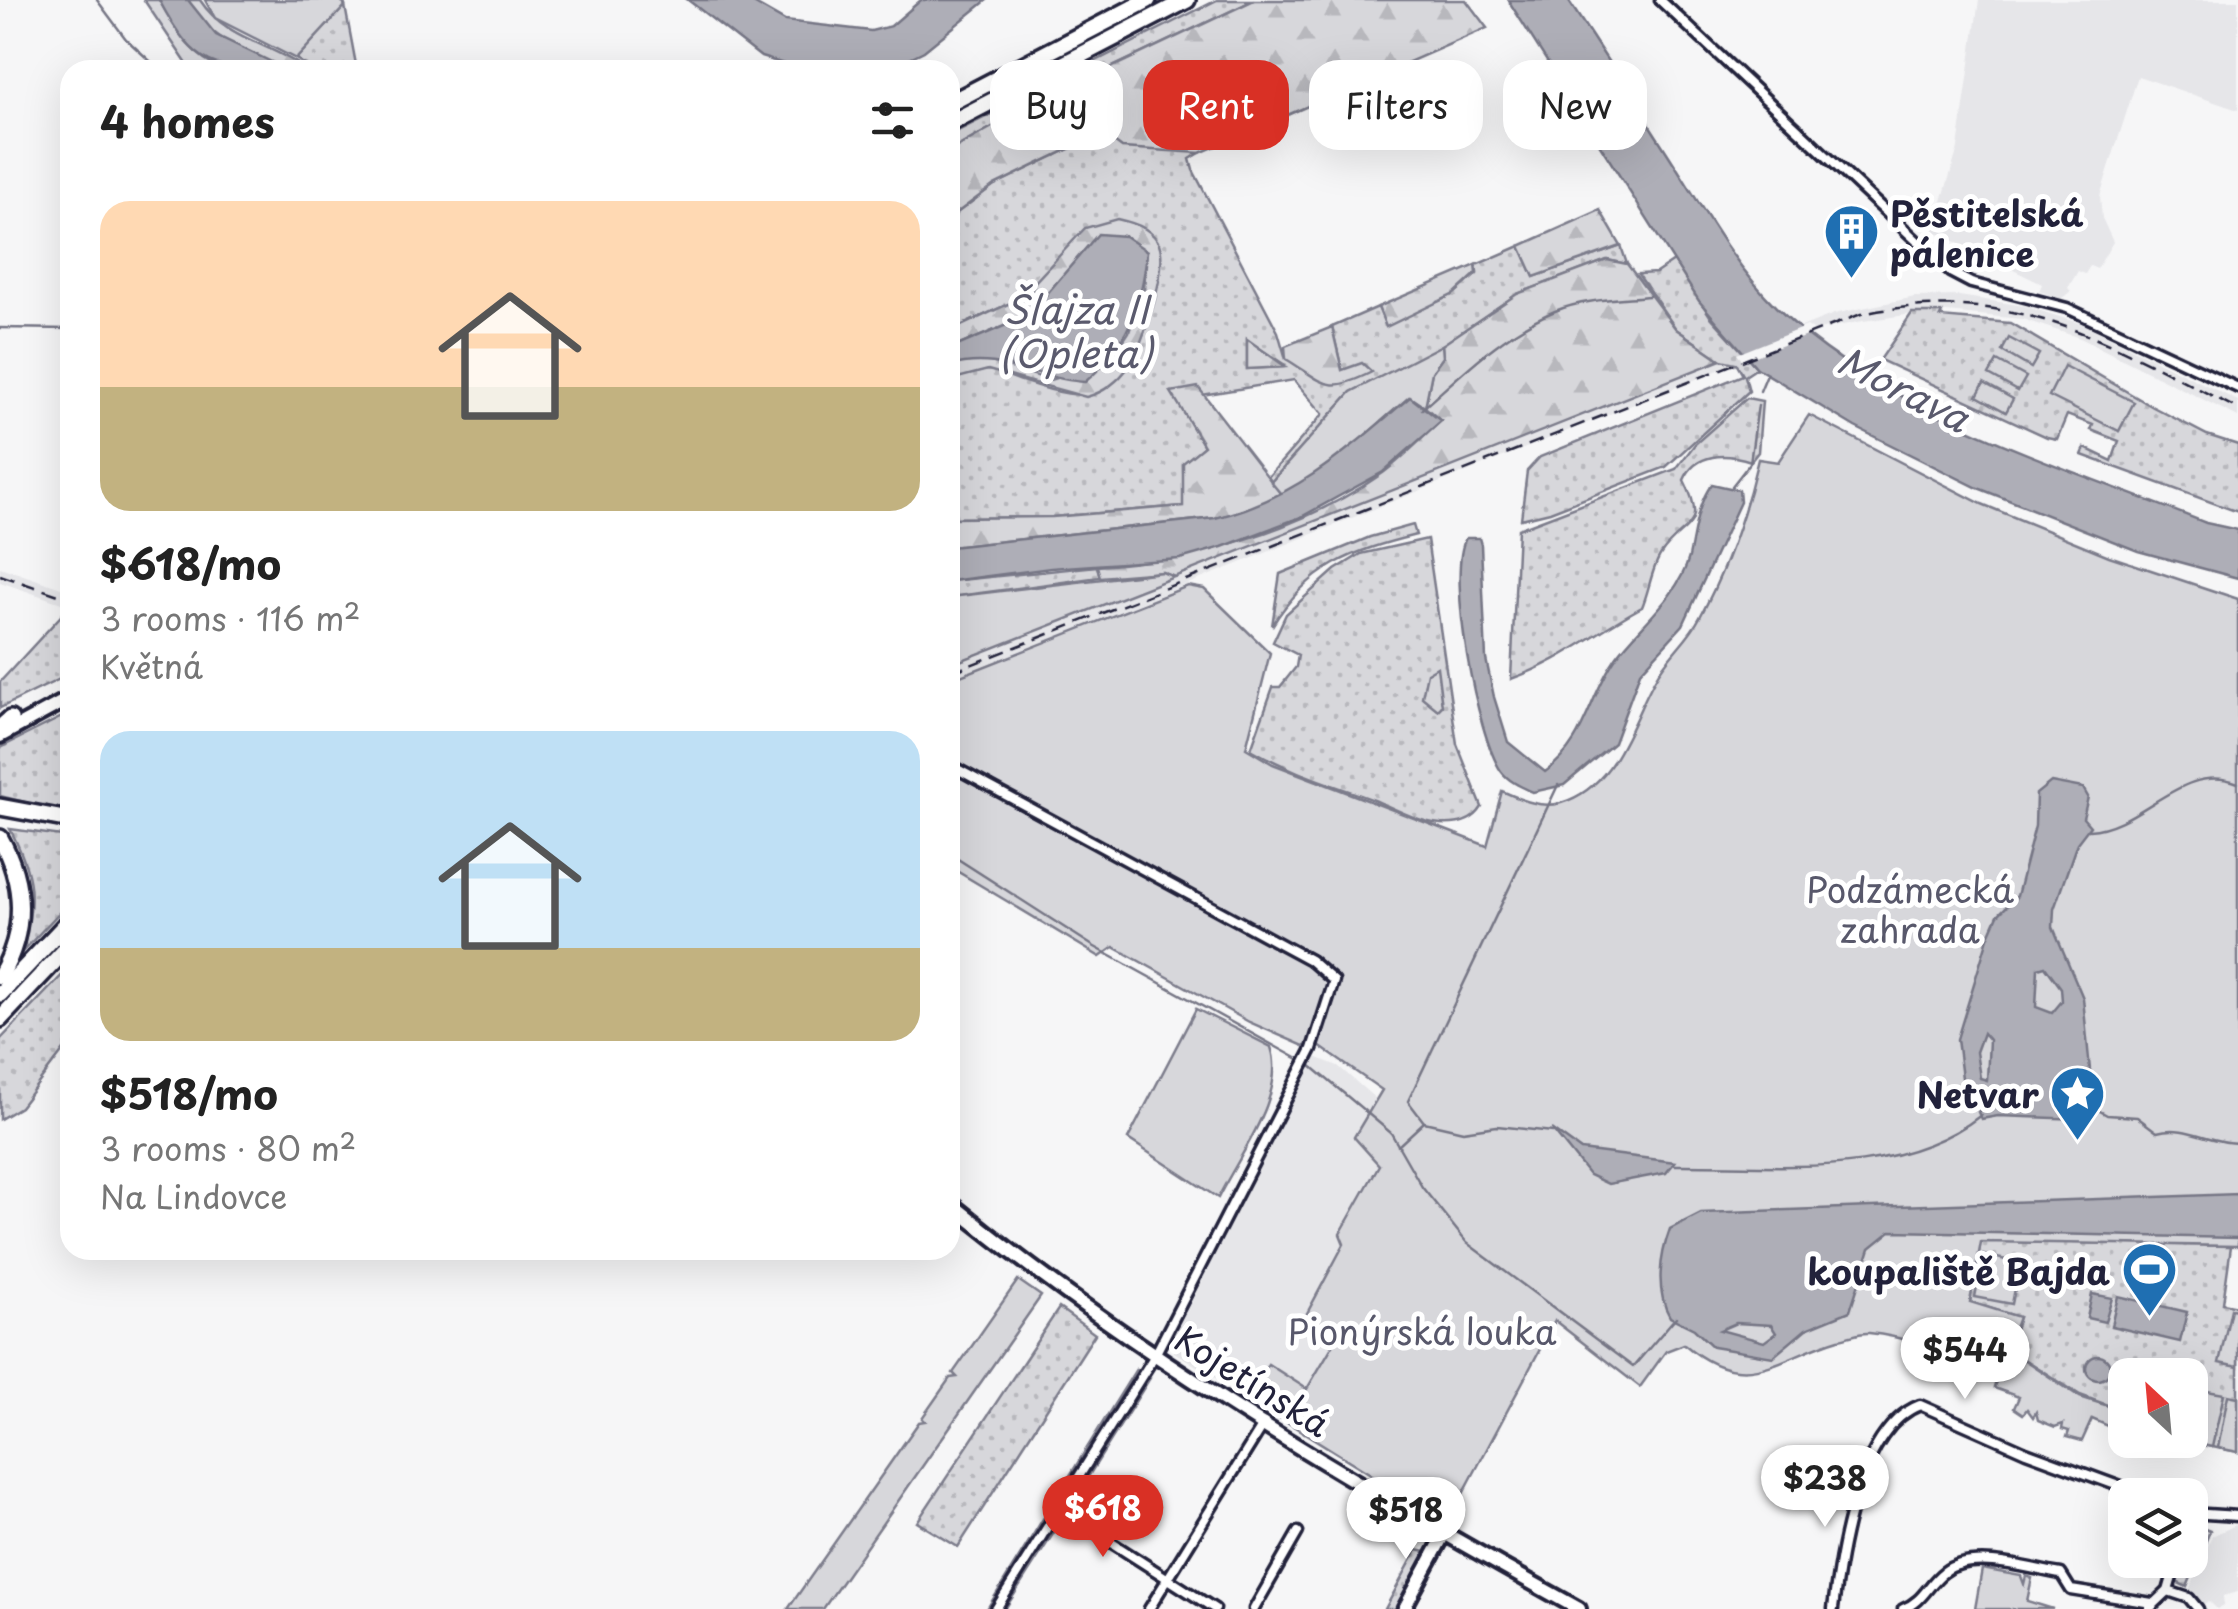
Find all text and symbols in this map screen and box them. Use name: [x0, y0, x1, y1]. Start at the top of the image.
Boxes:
chip: Buy: [990, 60, 1123, 150]
chip: Rent: [1143, 60, 1289, 150]
chip: Filters: [1309, 60, 1483, 150]
chip: New: [1503, 60, 1647, 150]
text: 4 homes: [100, 89, 275, 152]
icon: filters: [865, 93, 920, 148]
place label: Pěstitelská pálenice: [1890, 186, 2084, 279]
building icon: Pěstitelská pálenice: [1821, 202, 1881, 281]
icon: home: [420, 266, 600, 446]
water label: Šlajza II (Opleta): [999, 280, 1155, 381]
water label: Morava: [1829, 331, 1980, 446]
text: $618/mo: [100, 531, 281, 594]
text: 3 rooms · 116 m²: [100, 594, 361, 642]
text: Květná: [100, 642, 203, 690]
icon: home: [420, 796, 600, 976]
park label: Podzámecká zahrada: [1806, 862, 2014, 955]
text: $518/mo: [100, 1061, 278, 1124]
place icon: Netvar: [2048, 1063, 2108, 1142]
place label: Netvar: [1917, 1067, 2039, 1120]
text: 3 rooms · 80 m²: [100, 1124, 356, 1172]
text: Na Lindovce: [100, 1172, 287, 1220]
sports icon: koupaliště Bajda: [2119, 1240, 2179, 1319]
place label: koupaliště Bajda: [1808, 1244, 2110, 1297]
park label: Pionýrská louka: [1288, 1304, 1557, 1357]
street label: Kojetínská: [1165, 1311, 1341, 1449]
pin: $544: [1906, 1317, 2024, 1402]
text: $544: [1923, 1325, 2007, 1373]
north arrow: [2108, 1358, 2208, 1458]
map controls: [2108, 1358, 2208, 1578]
pin: $238: [1766, 1445, 1884, 1530]
text: $238: [1783, 1453, 1867, 1501]
pin: $618: [1044, 1475, 1162, 1560]
pin: $518: [1347, 1477, 1465, 1562]
button: layers: [2108, 1478, 2208, 1578]
text: $618: [1064, 1483, 1142, 1531]
text: $518: [1369, 1485, 1443, 1533]

